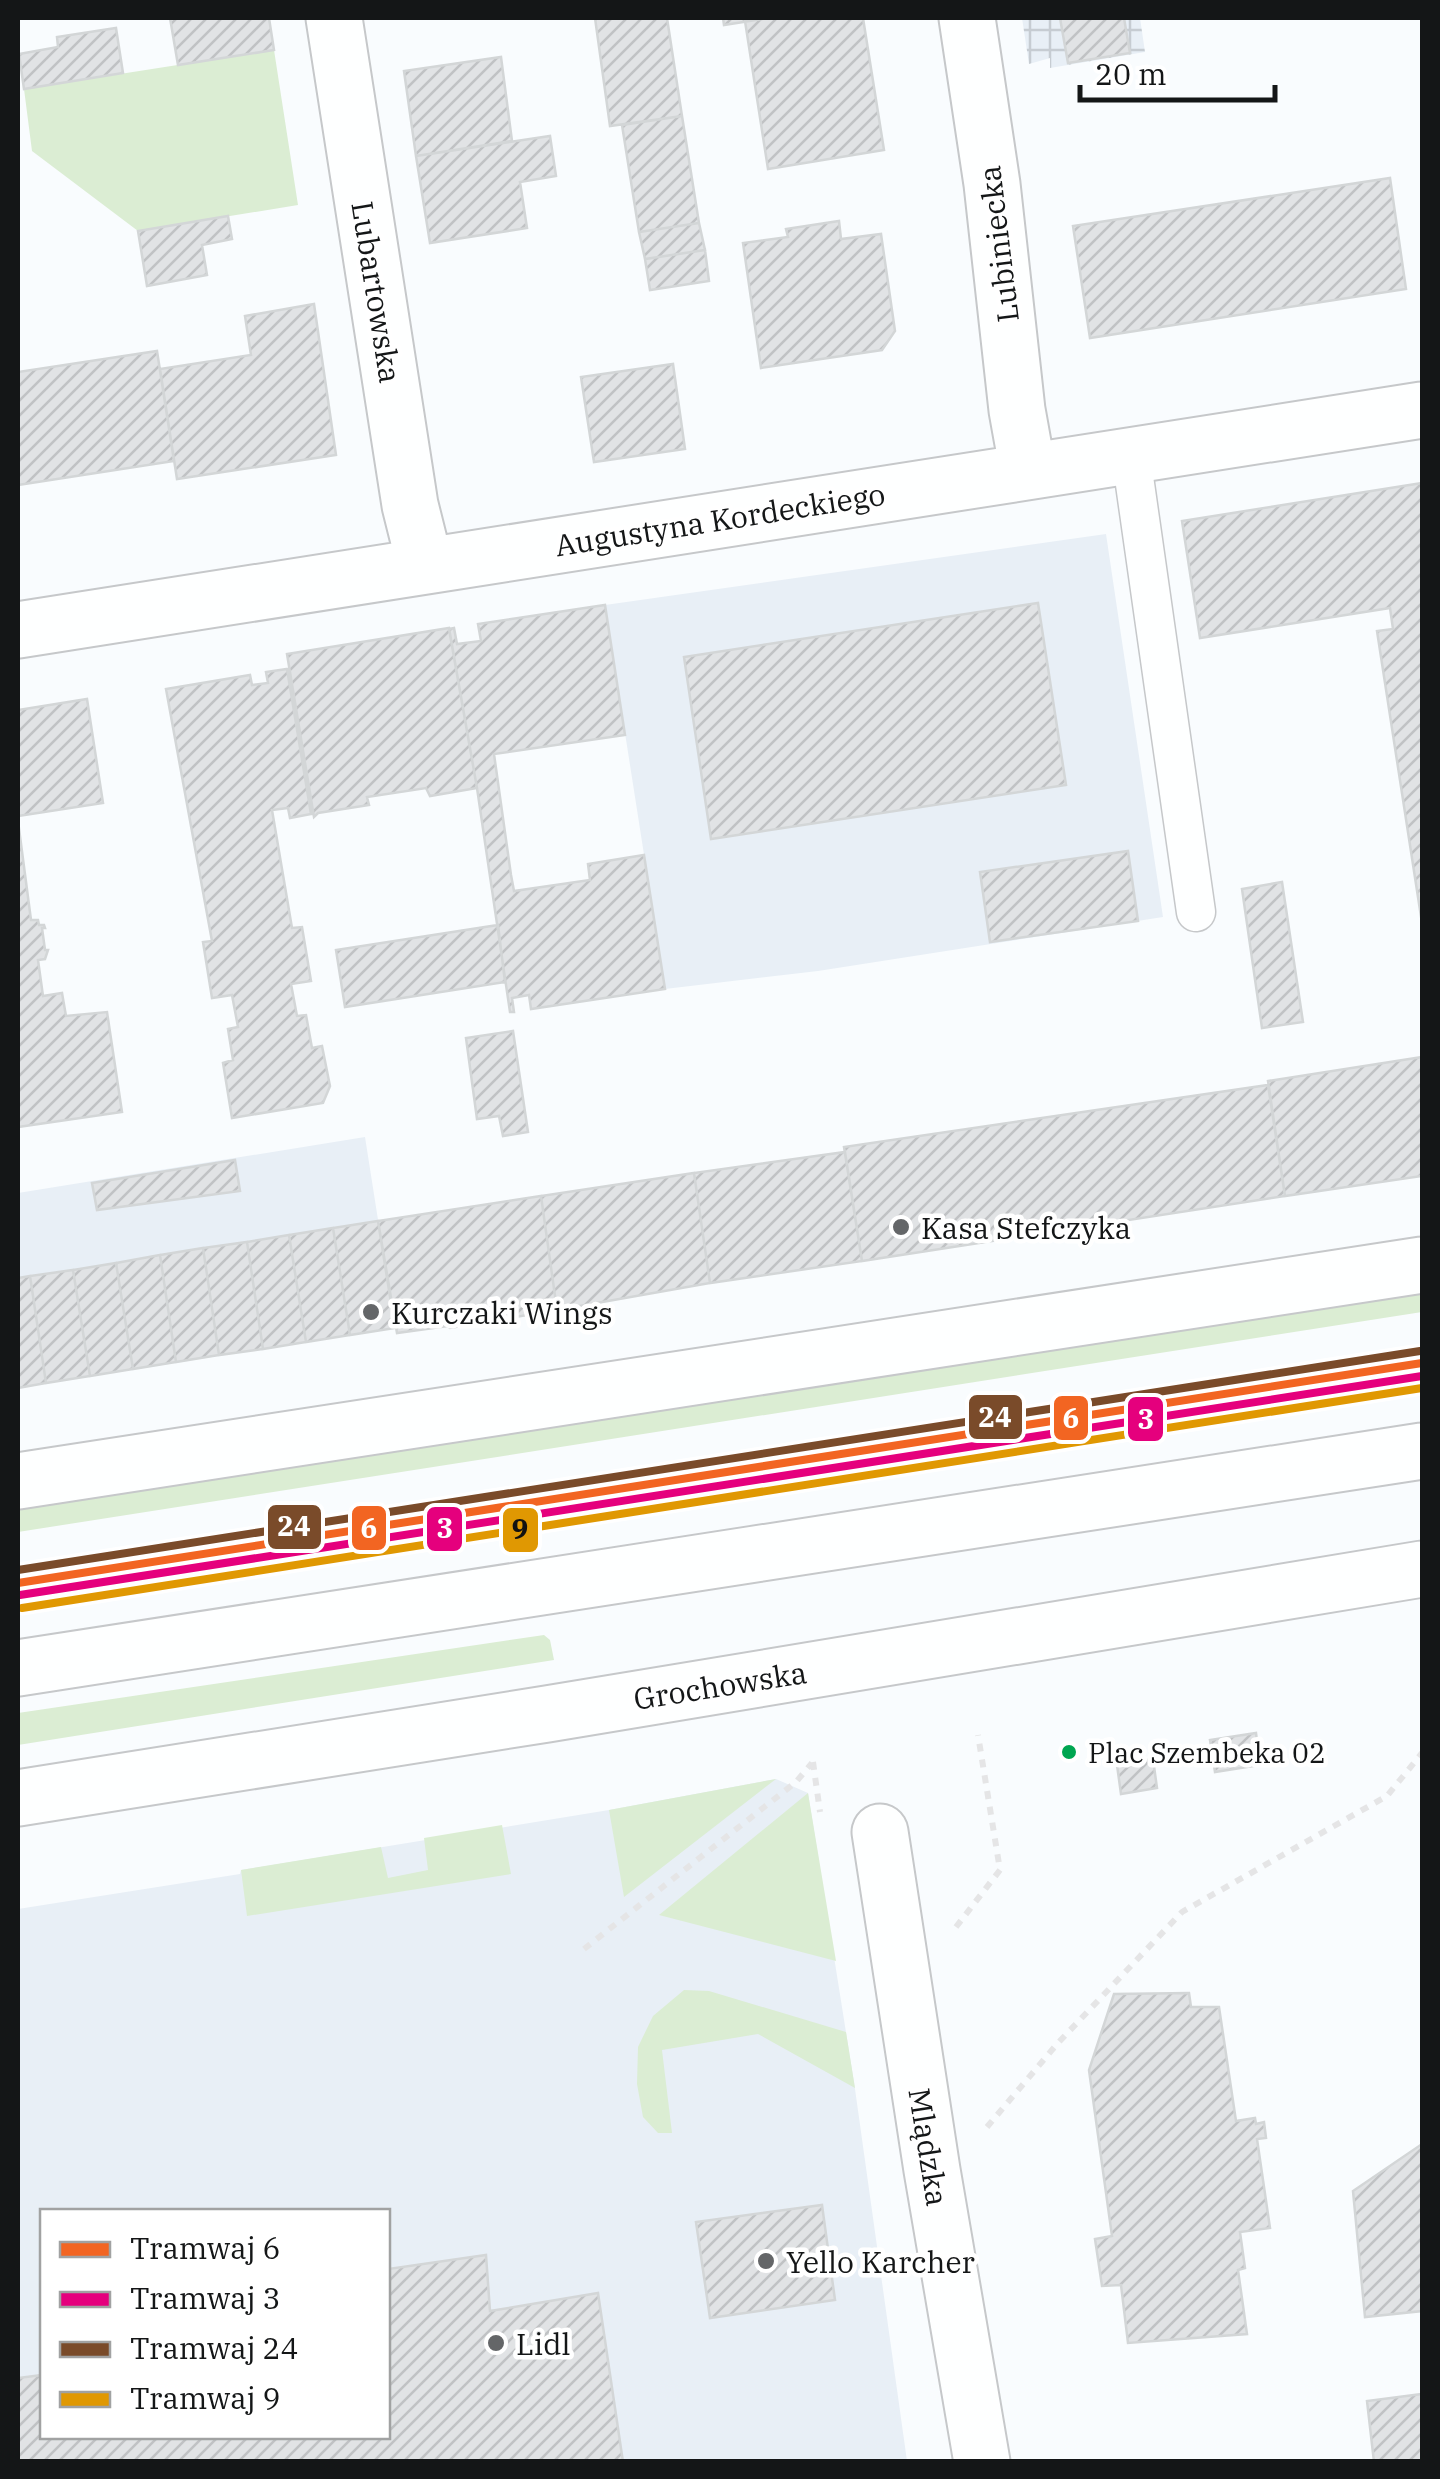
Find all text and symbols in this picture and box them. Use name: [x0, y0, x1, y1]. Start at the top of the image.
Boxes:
scale bar: [1080, 40, 1275, 102]
text: 20 m: [1095, 54, 1167, 93]
street label: Lubiniecka: [969, 163, 1027, 325]
street label: Lubartowska: [343, 198, 411, 386]
street label: Augustyna Kordeckiego: [552, 474, 888, 564]
place label: Kasa Stefczyka: [921, 1208, 1131, 1247]
marker: Kasa Stefczyka: [890, 1216, 912, 1238]
place label: Kurczaki Wings: [391, 1293, 613, 1332]
marker: Kurczaki Wings: [360, 1301, 382, 1323]
line badge: 24: [967, 1393, 1024, 1441]
line badge: 6: [1052, 1394, 1090, 1442]
line badge: 3: [1126, 1395, 1165, 1443]
text: 24: [978, 1398, 1012, 1435]
text: 6: [1063, 1399, 1079, 1436]
text: 3: [1138, 1400, 1154, 1437]
line badge: 24: [266, 1503, 323, 1551]
line badge: 6: [350, 1504, 388, 1552]
line badge: 3: [425, 1505, 464, 1553]
line badge: 9: [501, 1506, 540, 1554]
text: 24: [277, 1507, 311, 1544]
text: 6: [361, 1509, 377, 1546]
text: 3: [437, 1509, 453, 1546]
text: 9: [512, 1510, 528, 1547]
street label: Grochowska: [631, 1652, 809, 1718]
place label: Plac Szembeka 02: [1088, 1734, 1326, 1771]
marker: Plac Szembeka 02: [1059, 1742, 1079, 1762]
street label: Mlądzka: [900, 2085, 958, 2209]
legend: [40, 2209, 390, 2439]
text: Tramwaj 6: [130, 2228, 281, 2267]
place label: Yello Karcher: [786, 2242, 975, 2281]
marker: Yello Karcher: [755, 2250, 777, 2272]
text: Tramwaj 3: [130, 2278, 281, 2317]
place label: Lidl: [516, 2324, 571, 2363]
text: Tramwaj 24: [130, 2328, 299, 2367]
marker: Lidl: [485, 2332, 507, 2354]
text: Tramwaj 9: [130, 2378, 281, 2417]

